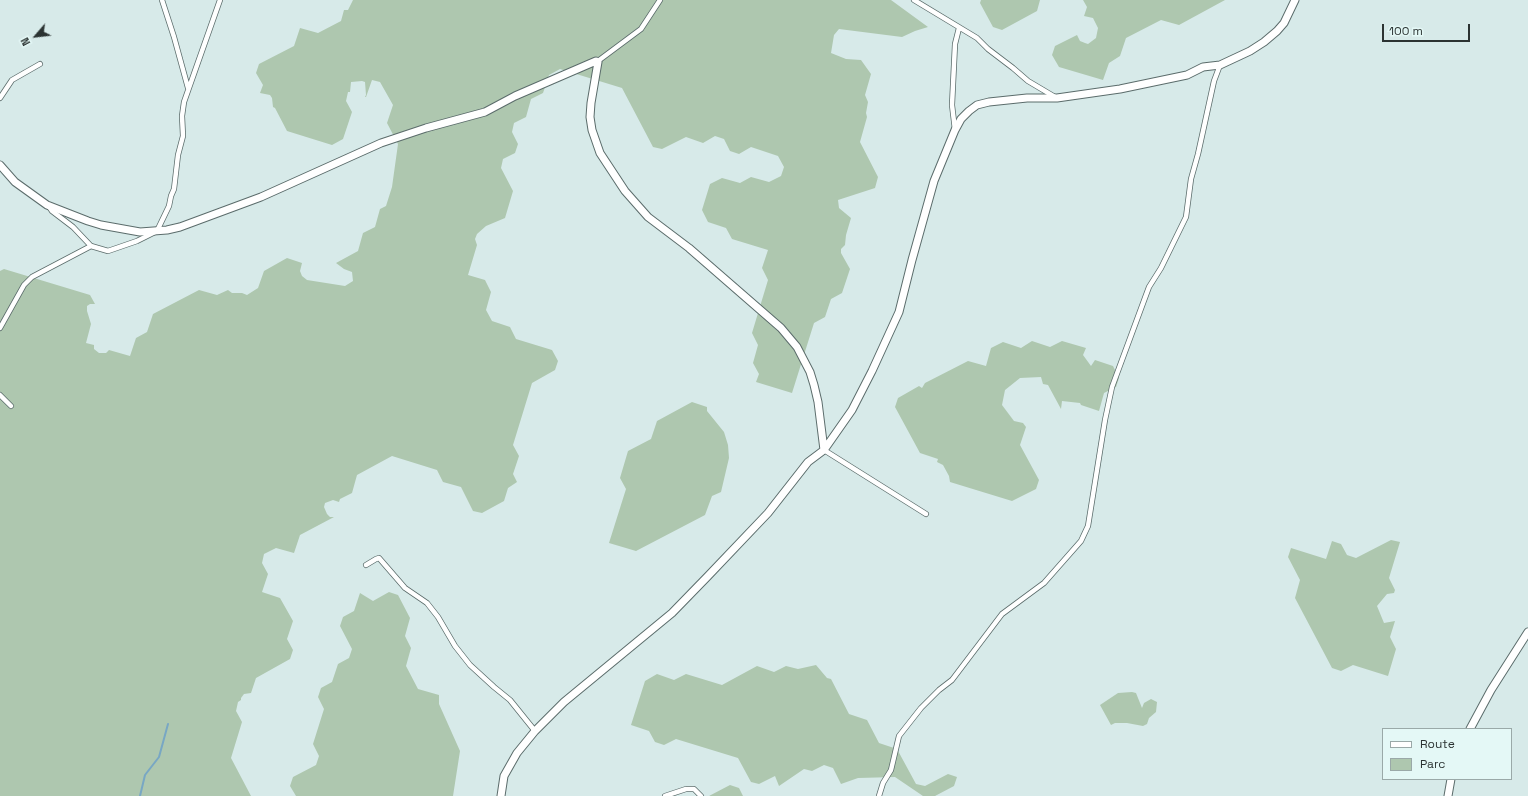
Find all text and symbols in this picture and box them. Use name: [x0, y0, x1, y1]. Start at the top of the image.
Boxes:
north arrow: [16, 16, 56, 56]
scale bar: [1384, 16, 1472, 42]
text: 100 m: [1389, 23, 1423, 39]
text: N: [17, 35, 33, 48]
legend: [1382, 728, 1512, 780]
text: Route: [1420, 736, 1455, 752]
text: Parc: [1420, 756, 1445, 772]

